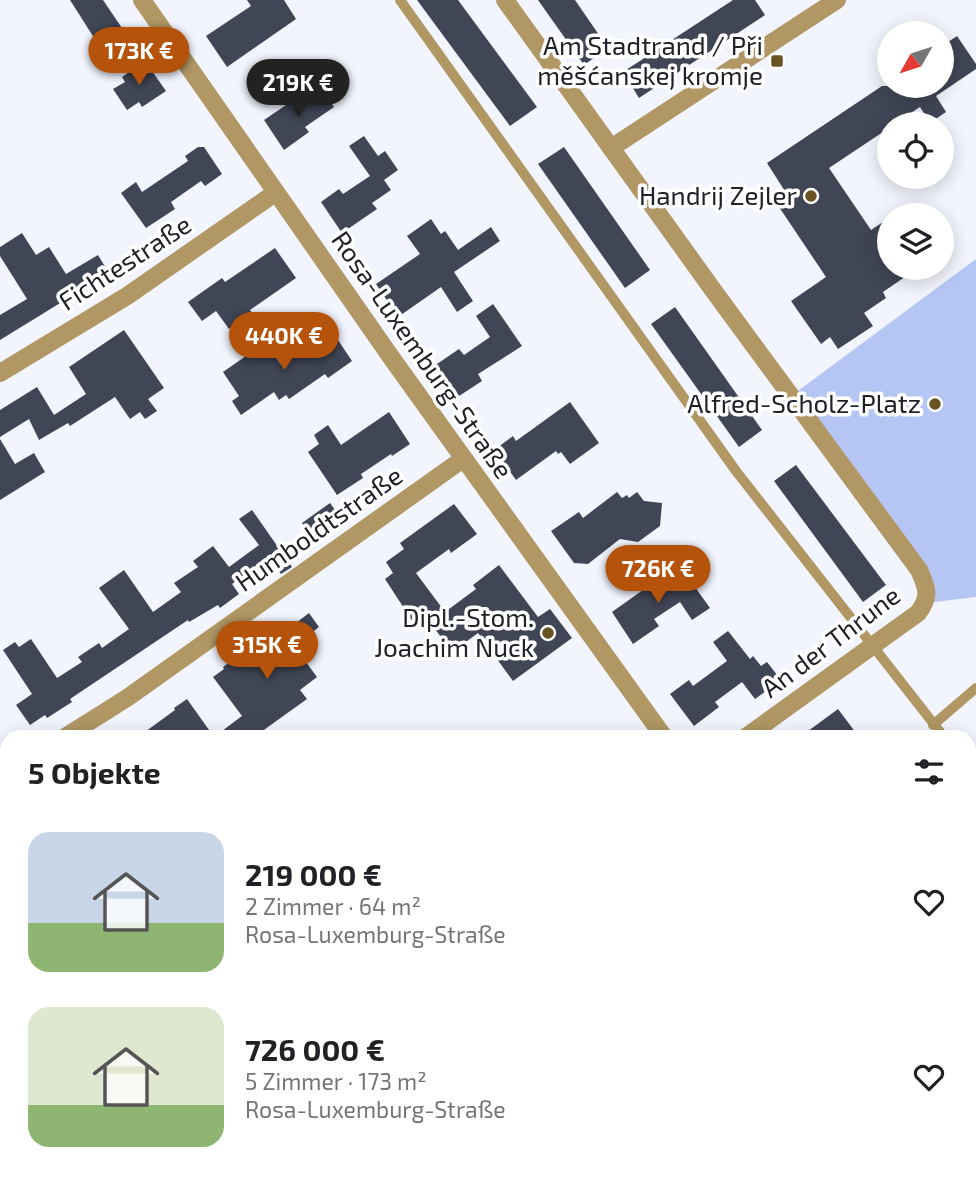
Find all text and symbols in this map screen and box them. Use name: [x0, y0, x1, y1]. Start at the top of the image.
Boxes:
north arrow: [877, 21, 954, 98]
map controls: [877, 21, 954, 280]
pin: 173K €: [82, 28, 196, 87]
place label: Am Stadtrand / Při měšćanskej kromje: [537, 29, 763, 90]
text: 173K €: [104, 36, 174, 64]
marker: Am Stadtrand / Při měšćanskej kromje: [769, 53, 785, 69]
pin: 219K €: [241, 60, 355, 119]
text: 219K €: [263, 68, 333, 96]
button: locate: [877, 112, 954, 189]
place label: Handrij Zejler: [639, 179, 797, 210]
marker: Handrij Zejler: [803, 188, 819, 204]
button: layers: [877, 203, 954, 280]
street label: Fichtestraße: [52, 207, 196, 316]
street label: Rosa-Luxemburg-Straße: [326, 225, 520, 484]
pin: 440K €: [227, 312, 341, 372]
text: 440K €: [245, 321, 323, 349]
place label: Alfred-Scholz-Platz: [687, 387, 921, 418]
marker: Alfred-Scholz-Platz: [927, 396, 943, 412]
street label: Humboldtstraße: [229, 459, 407, 597]
pin: 726K €: [601, 546, 715, 605]
text: 726K €: [621, 554, 695, 582]
street label: An der Thrune: [755, 579, 906, 703]
place label: Dipl.-Stom. Joachim Nuck: [374, 601, 534, 662]
pin: 315K €: [210, 622, 324, 681]
marker: Dipl.-Stom. Joachim Nuck: [540, 625, 556, 641]
text: 315K €: [232, 630, 302, 658]
icon: filters: [910, 753, 948, 791]
text: 5 Objekte: [28, 754, 161, 790]
text: 219 000 €: [245, 856, 382, 892]
icon: home: [84, 860, 168, 944]
icon: heart: [910, 883, 948, 921]
text: 2 Zimmer · 64 m²: [245, 892, 421, 920]
text: Rosa-Luxemburg-Straße: [245, 920, 506, 948]
text: 726 000 €: [245, 1031, 385, 1067]
icon: home: [84, 1035, 168, 1119]
icon: heart: [910, 1058, 948, 1096]
text: 5 Zimmer · 173 m²: [245, 1067, 427, 1095]
text: Rosa-Luxemburg-Straße: [245, 1095, 506, 1123]

